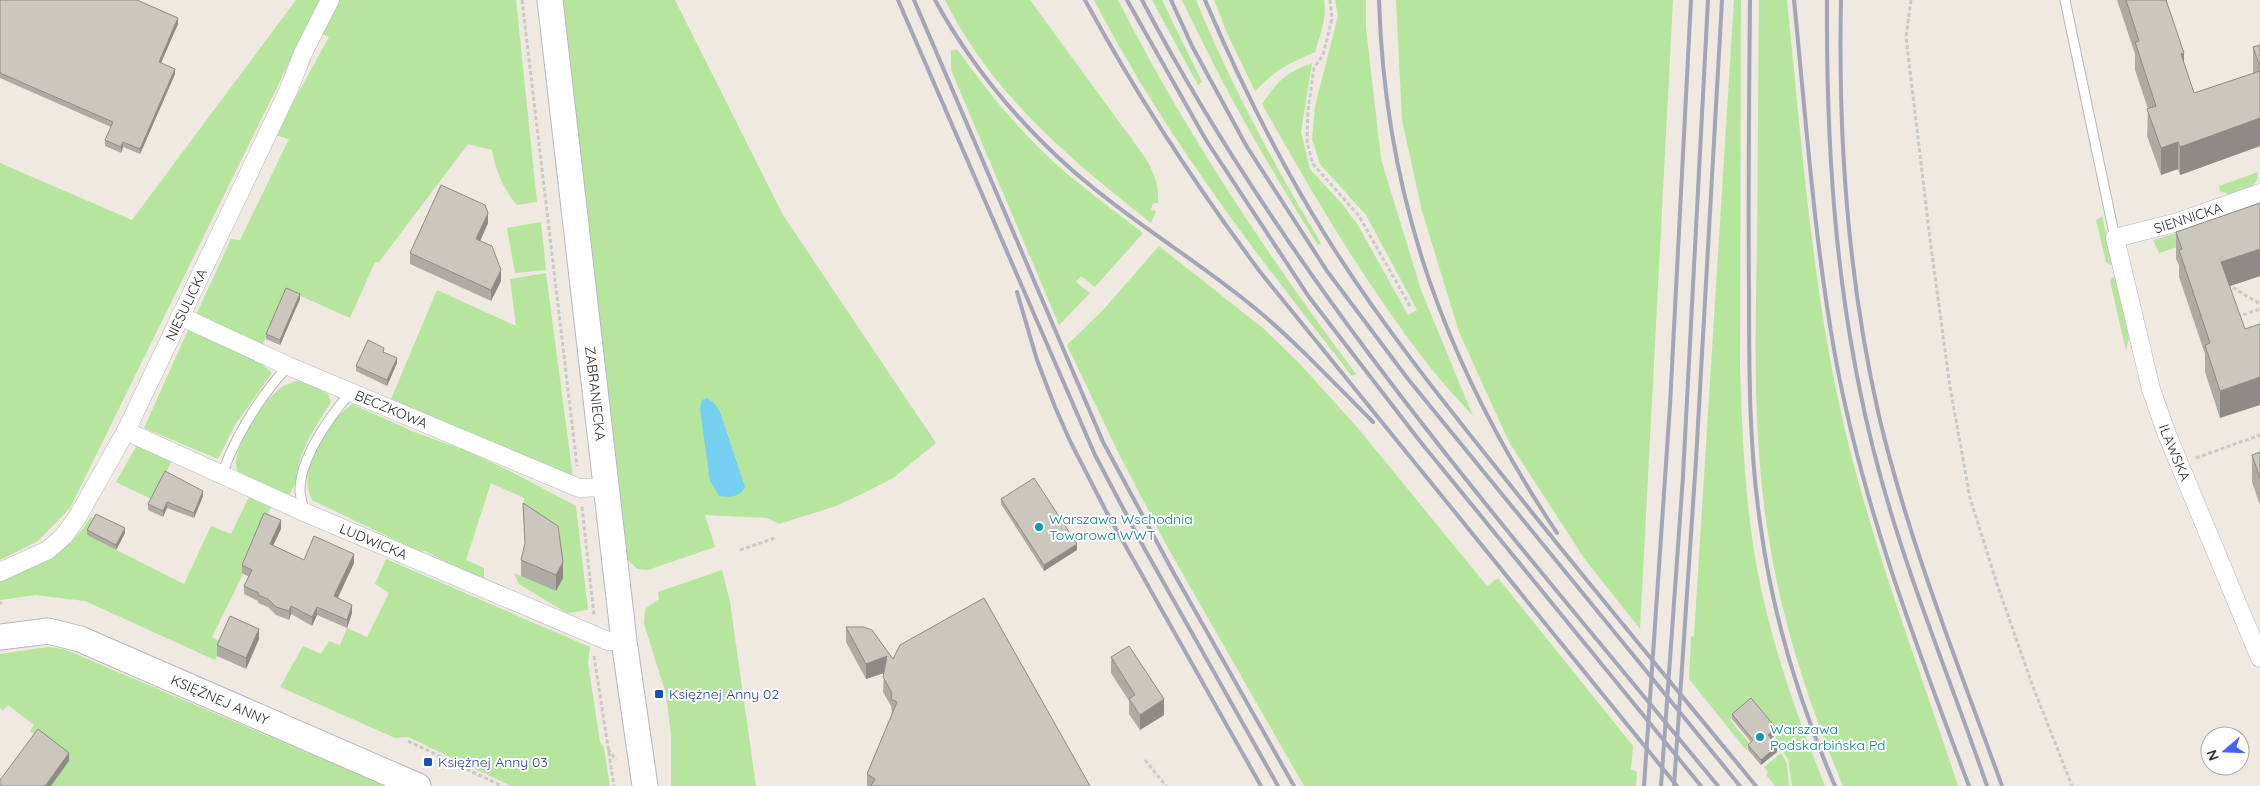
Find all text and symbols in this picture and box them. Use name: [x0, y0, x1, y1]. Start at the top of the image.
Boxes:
street label: SIENNICKA: [2152, 198, 2224, 238]
street label: NIESULICKA: [161, 266, 211, 344]
street label: ZABRANIECKA: [581, 345, 610, 442]
street label: BECZKOWA: [352, 386, 430, 433]
street label: IŁAWSKA: [2155, 422, 2194, 484]
place label: Warszawa Wschodnia Towarowa WWT: [1049, 510, 1193, 544]
street label: LUDWICKA: [337, 519, 410, 564]
marker: Warszawa Wschodnia Towarowa WWT: [1033, 521, 1045, 533]
street label: KSIĘŻNEJ ANNY: [168, 671, 272, 729]
place label: Księżnej Anny 02: [669, 685, 779, 703]
marker: Księżnej Anny 02: [653, 688, 665, 700]
place label: Warszawa Podskarbińska Pd: [1770, 720, 1886, 754]
north arrow: [2200, 726, 2250, 776]
marker: Warszawa Podskarbińska Pd: [1754, 731, 1766, 743]
text: N: [2203, 747, 2223, 763]
place label: Księżnej Anny 03: [438, 753, 548, 771]
marker: Księżnej Anny 03: [422, 756, 434, 768]

